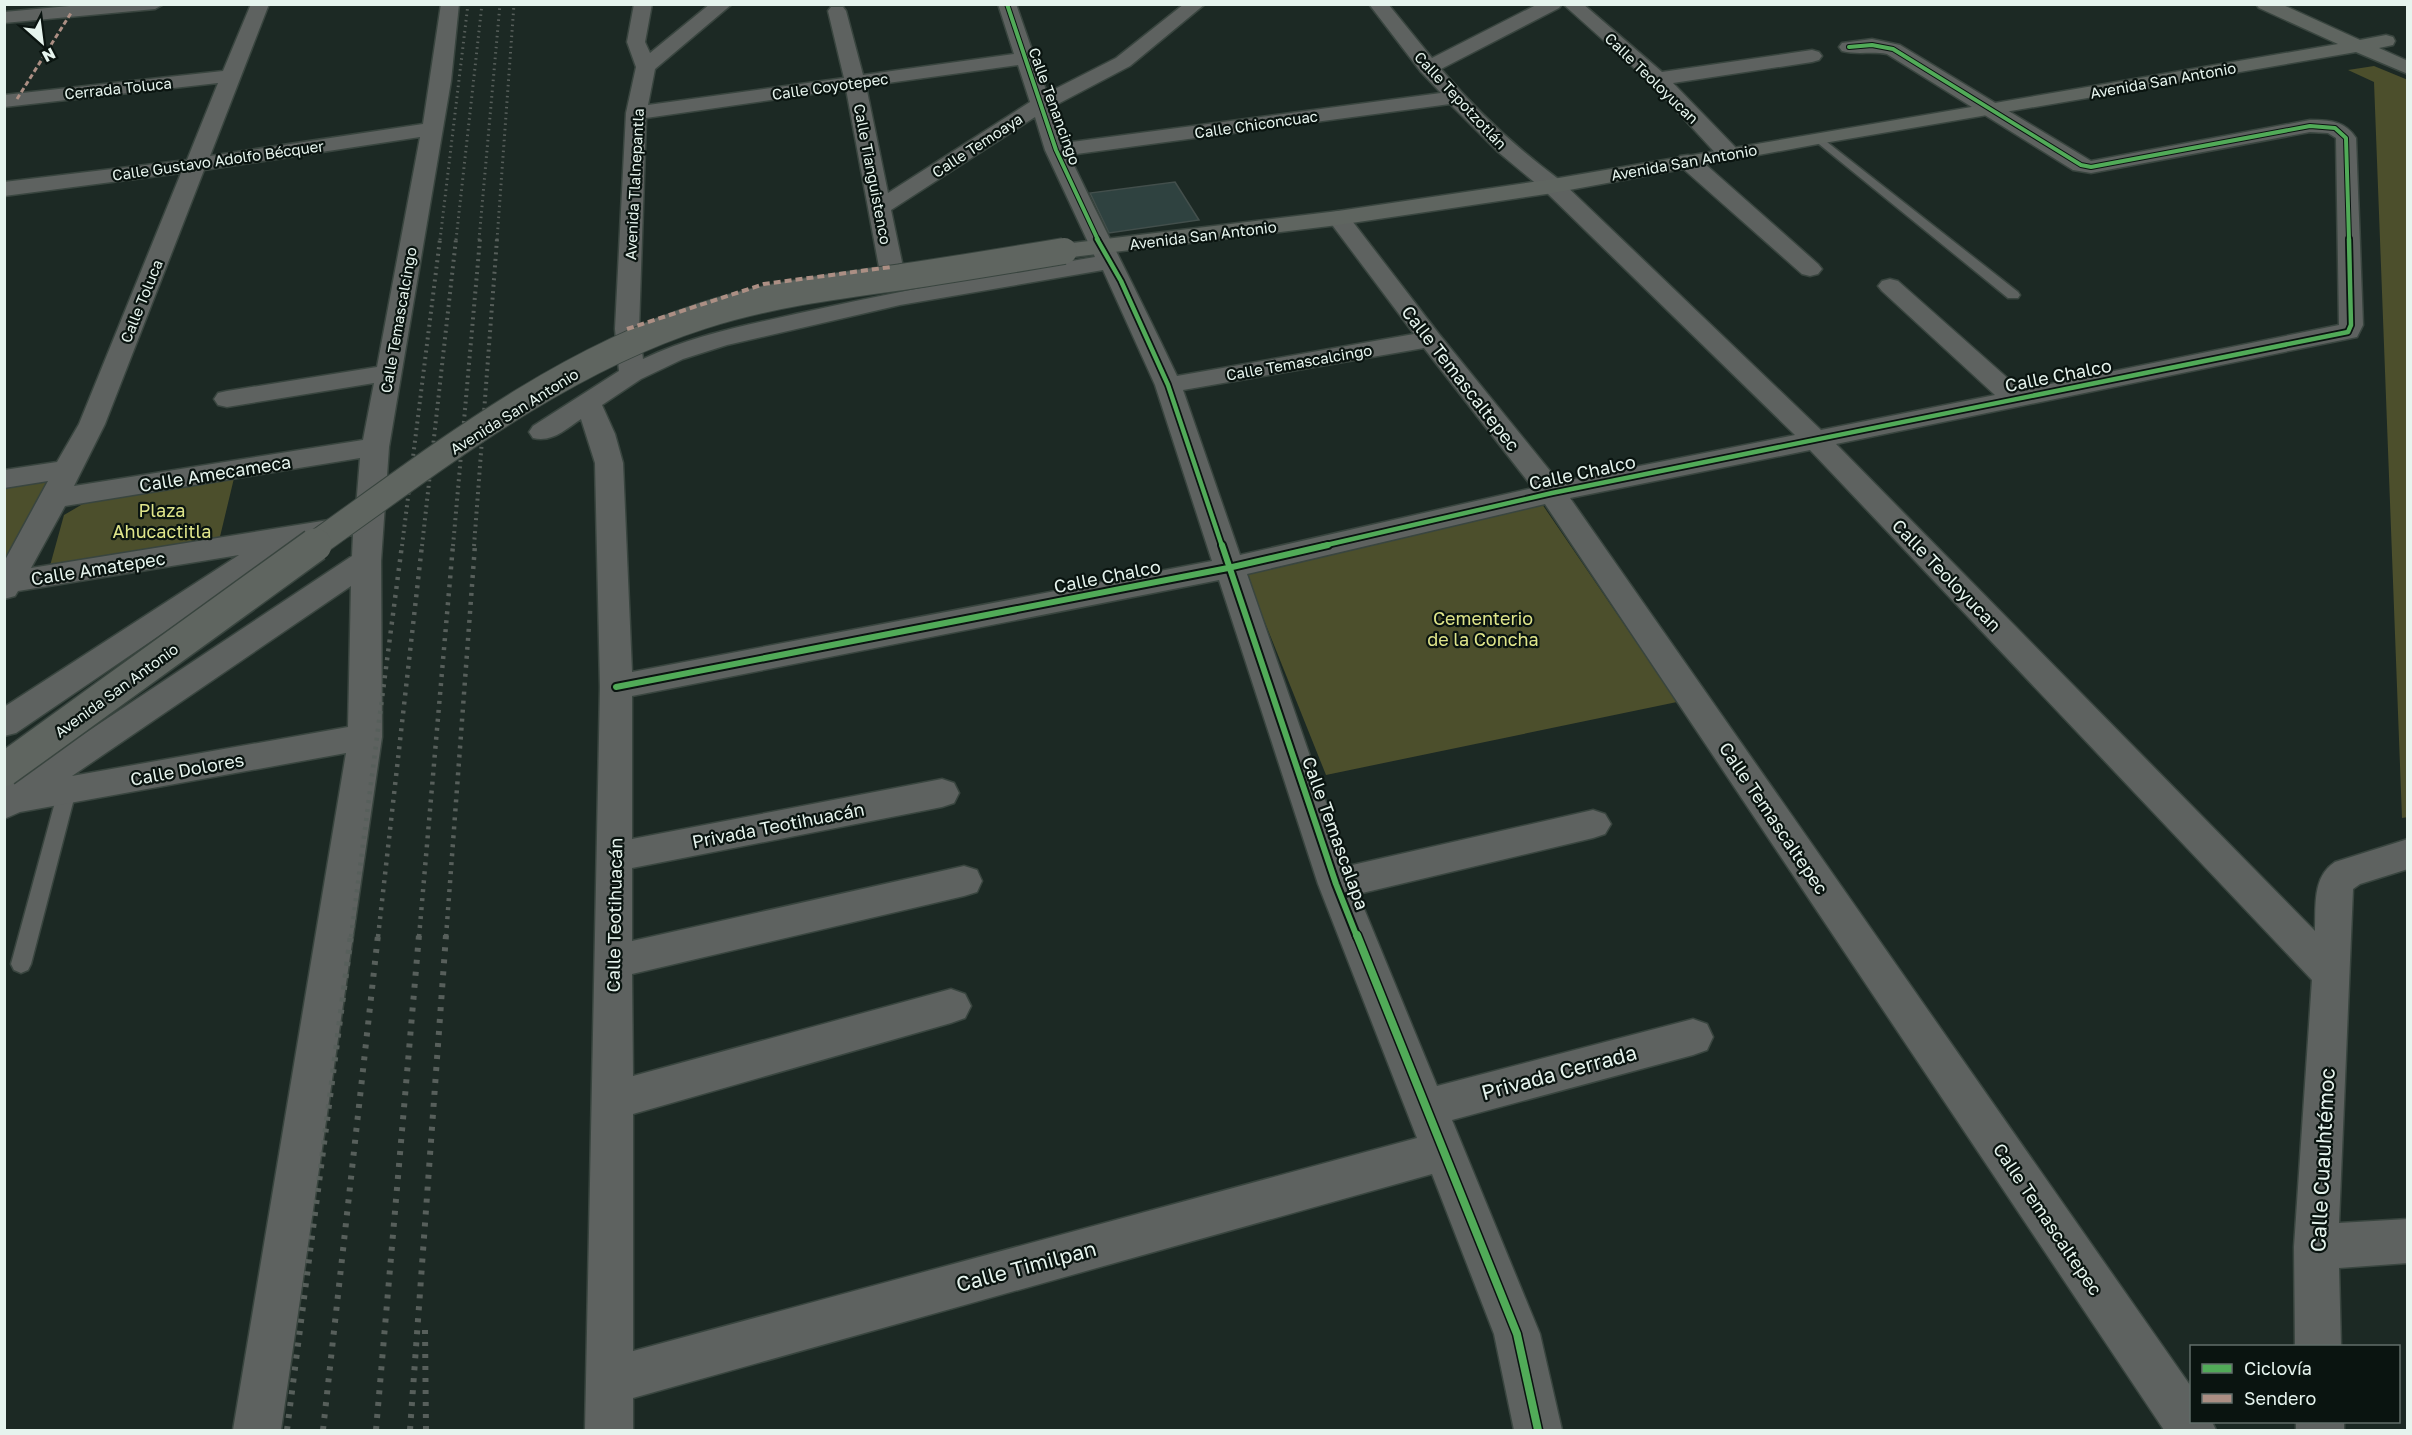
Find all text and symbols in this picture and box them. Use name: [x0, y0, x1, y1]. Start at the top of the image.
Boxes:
north arrow: [12, 12, 72, 72]
street label: Calle Teoloyucan: [1602, 29, 1702, 127]
text: N: [39, 44, 59, 67]
street label: Calle Tenancingo: [1025, 45, 1085, 167]
street label: Calle Tepotzotlán: [1411, 47, 1511, 153]
street label: Avenida San Antonio: [2089, 58, 2237, 102]
street label: Calle Coyotepec: [771, 69, 889, 103]
street label: Cerrada Toluca: [63, 73, 173, 103]
street label: Calle Tianguistenco: [851, 102, 895, 246]
street label: Calle Chiconcuac: [1193, 106, 1319, 142]
street label: Avenida Tlalnepantla: [621, 108, 647, 260]
street label: Calle Temoaya: [928, 109, 1026, 181]
street label: Calle Gustavo Adolfo Bécquer: [111, 136, 325, 184]
street label: Avenida San Antonio: [1610, 140, 1758, 184]
street label: Avenida San Antonio: [1128, 217, 1278, 253]
street label: Calle Temascalcingo: [376, 246, 420, 394]
street label: Calle Toluca: [116, 257, 166, 345]
street label: Calle Temascaltepec: [1397, 301, 1525, 455]
street label: Calle Temascalcingo: [1225, 340, 1373, 384]
street label: Calle Chalco: [2003, 354, 2113, 396]
street label: Avenida San Antonio: [446, 364, 582, 458]
street label: Calle Amecameca: [137, 450, 293, 496]
street label: Calle Chalco: [1527, 450, 1637, 494]
park label: Plaza Ahucactitla: [113, 499, 211, 542]
street label: Calle Teoloyucan: [1888, 514, 2006, 636]
street label: Calle Amatepec: [29, 546, 167, 589]
street label: Calle Chalco: [1052, 555, 1162, 597]
park label: Cementerio de la Concha: [1427, 607, 1539, 650]
street label: Avenida San Antonio: [51, 639, 181, 741]
street label: Calle Temascaltepec: [1715, 738, 1833, 898]
street label: Calle Dolores: [128, 748, 246, 790]
street label: Calle Temascalapa: [1298, 753, 1374, 913]
street label: Privada Teotihuacán: [690, 797, 866, 853]
street label: Calle Teotihuacán: [602, 837, 626, 993]
street label: Privada Cerrada: [1478, 1039, 1640, 1105]
street label: Calle Cuauhtémoc: [2304, 1067, 2340, 1253]
street label: Calle Temascaltepec: [1989, 1139, 2107, 1299]
street label: Calle Timilpan: [953, 1235, 1099, 1297]
legend: [2190, 1345, 2400, 1423]
text: Ciclovía: [2244, 1357, 2312, 1379]
text: Sendero: [2244, 1387, 2316, 1409]

